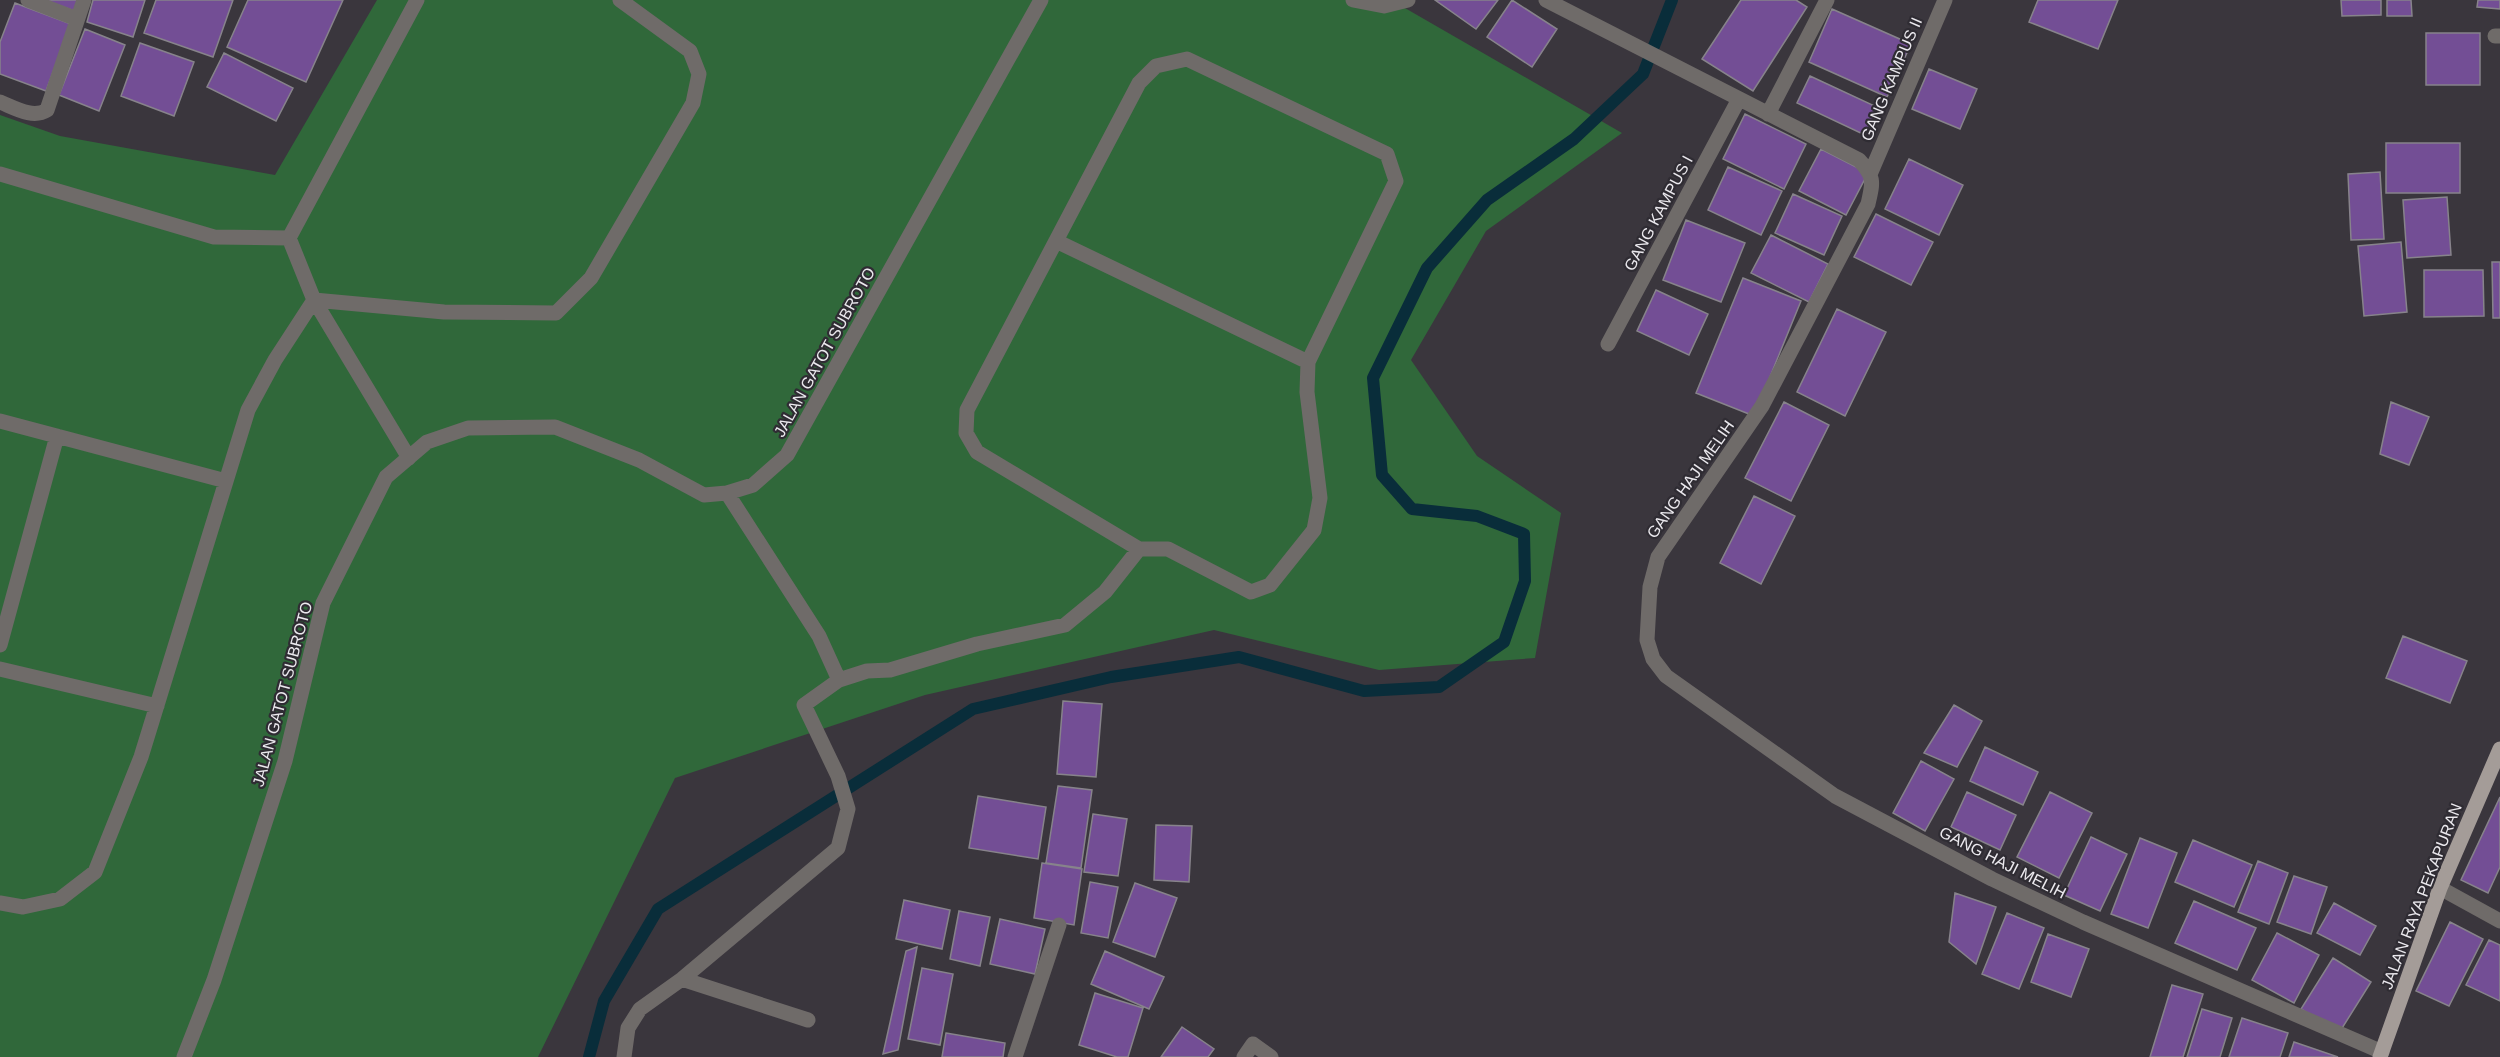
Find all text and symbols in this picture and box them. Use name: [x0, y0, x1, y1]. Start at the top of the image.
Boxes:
street label: GANG KAMPUS II: [1858, 15, 1925, 143]
street label: GANG KAMPUS I: [1621, 153, 1696, 274]
street label: JALAN GATOT SUBROTO: [771, 265, 878, 440]
street label: GANG HAJI MELIH: [1643, 417, 1737, 541]
street label: JALAN GATOT SUBROTO: [250, 600, 315, 789]
street label: JALAN RAYA PEKAPURAN: [2378, 801, 2465, 992]
street label: GANG HAJI MELIH: [1937, 823, 2069, 902]

